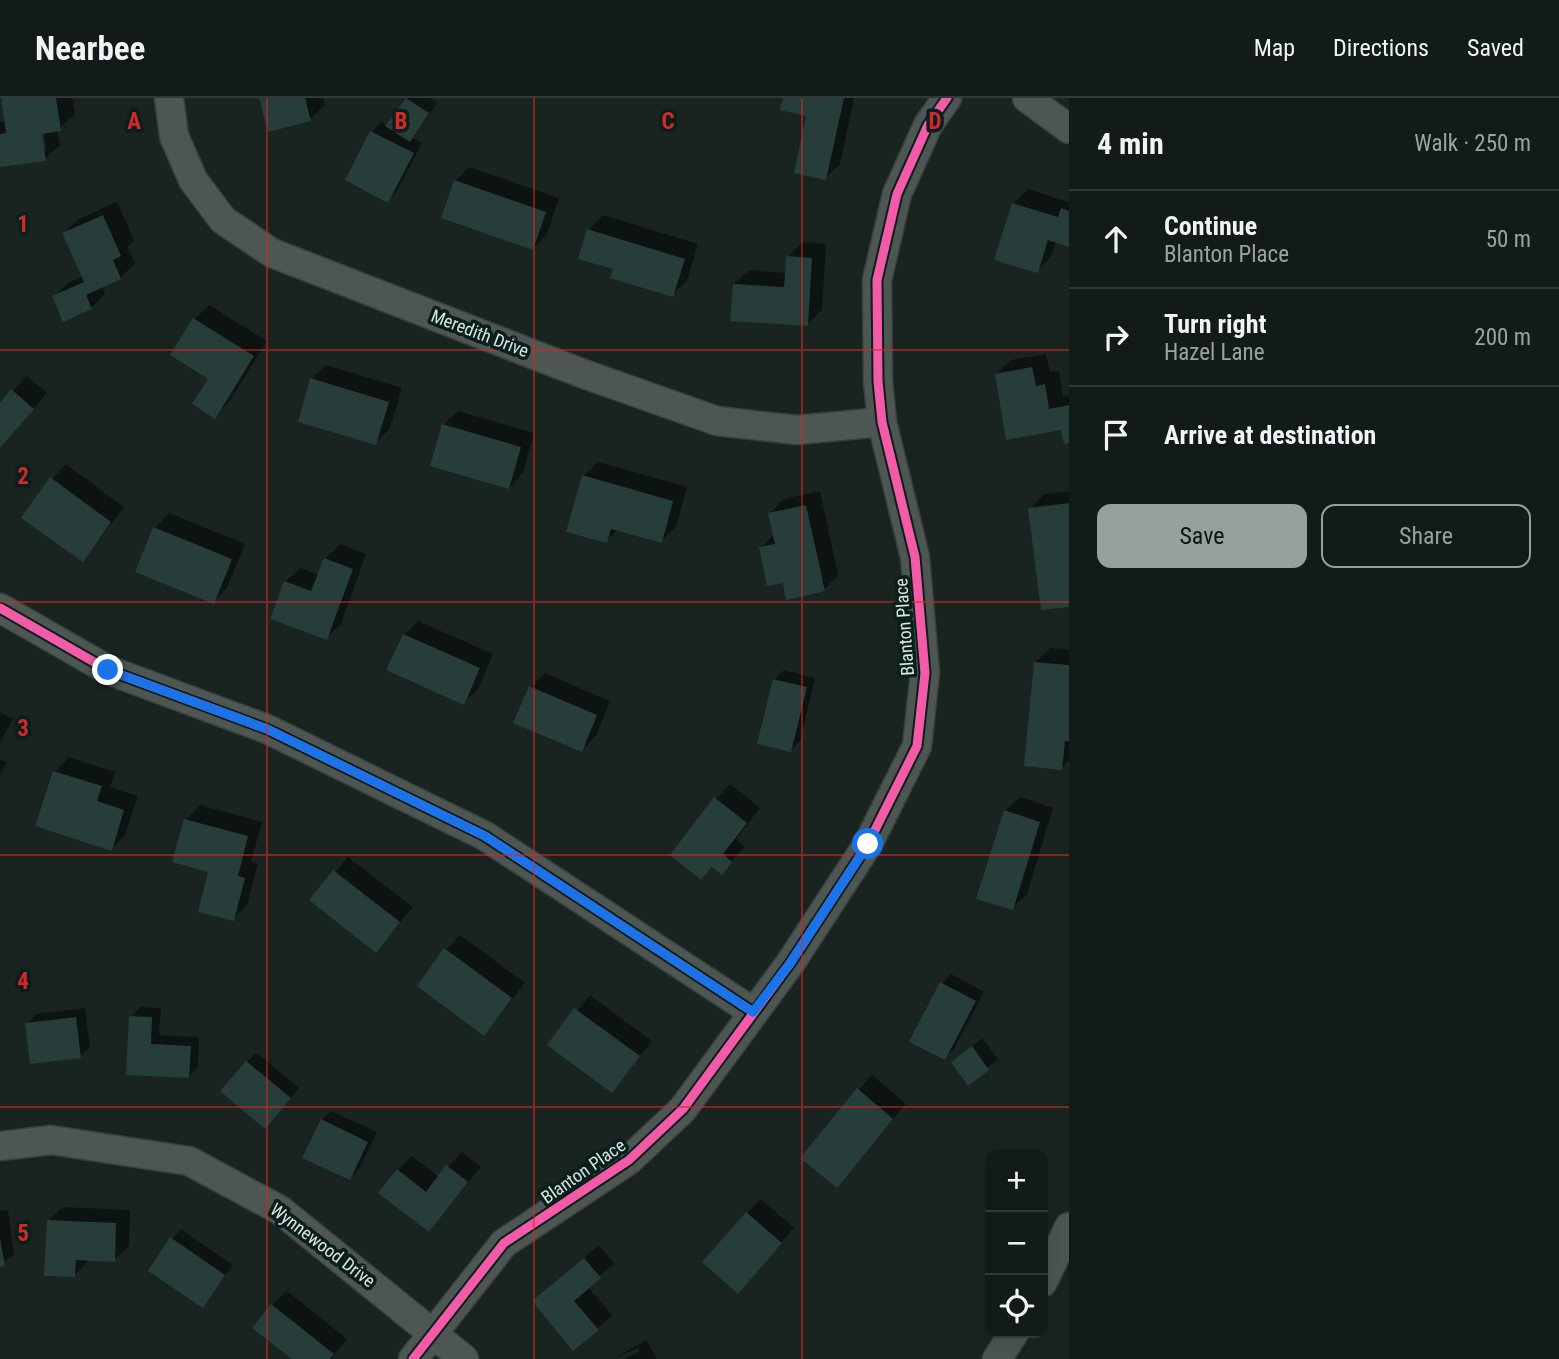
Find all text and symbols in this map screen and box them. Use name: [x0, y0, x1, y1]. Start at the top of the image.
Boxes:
text: Nearbee: [35, 29, 145, 68]
text: Map: [1254, 34, 1295, 62]
text: Directions: [1333, 34, 1429, 62]
text: Saved: [1467, 34, 1524, 62]
text: A: [127, 108, 141, 135]
text: B: [395, 108, 407, 135]
text: C: [661, 108, 675, 135]
text: D: [929, 108, 942, 135]
text: 4 min: [1097, 126, 1164, 161]
text: Walk · 250 m: [1414, 130, 1531, 157]
text: 1: [17, 211, 29, 238]
text: Continue: [1164, 211, 1257, 241]
icon: ahead: [1097, 220, 1135, 258]
text: 50 m: [1486, 226, 1531, 253]
text: Blanton Place: [1164, 241, 1289, 268]
street label: Meredith Drive: [428, 305, 532, 361]
text: Turn right: [1164, 309, 1266, 339]
icon: right: [1097, 318, 1135, 356]
text: 200 m: [1474, 324, 1531, 351]
text: Hazel Lane: [1164, 339, 1264, 366]
icon: arrive: [1097, 416, 1135, 454]
text: Arrive at destination: [1164, 420, 1376, 450]
text: 2: [17, 463, 29, 490]
button: Save: [1097, 504, 1307, 568]
button: Share: [1321, 504, 1531, 568]
street label: Blanton Place: [890, 577, 918, 677]
route end: [92, 654, 123, 685]
text: 3: [17, 715, 29, 742]
route start: [852, 828, 883, 859]
text: 4: [17, 968, 29, 995]
street label: Blanton Place: [537, 1134, 629, 1208]
map controls: [985, 1149, 1048, 1338]
button: +: [985, 1149, 1048, 1212]
street label: Wynnewood Drive: [266, 1199, 380, 1291]
button: −: [985, 1212, 1048, 1275]
text: 5: [17, 1220, 29, 1247]
button: locate: [985, 1275, 1048, 1338]

